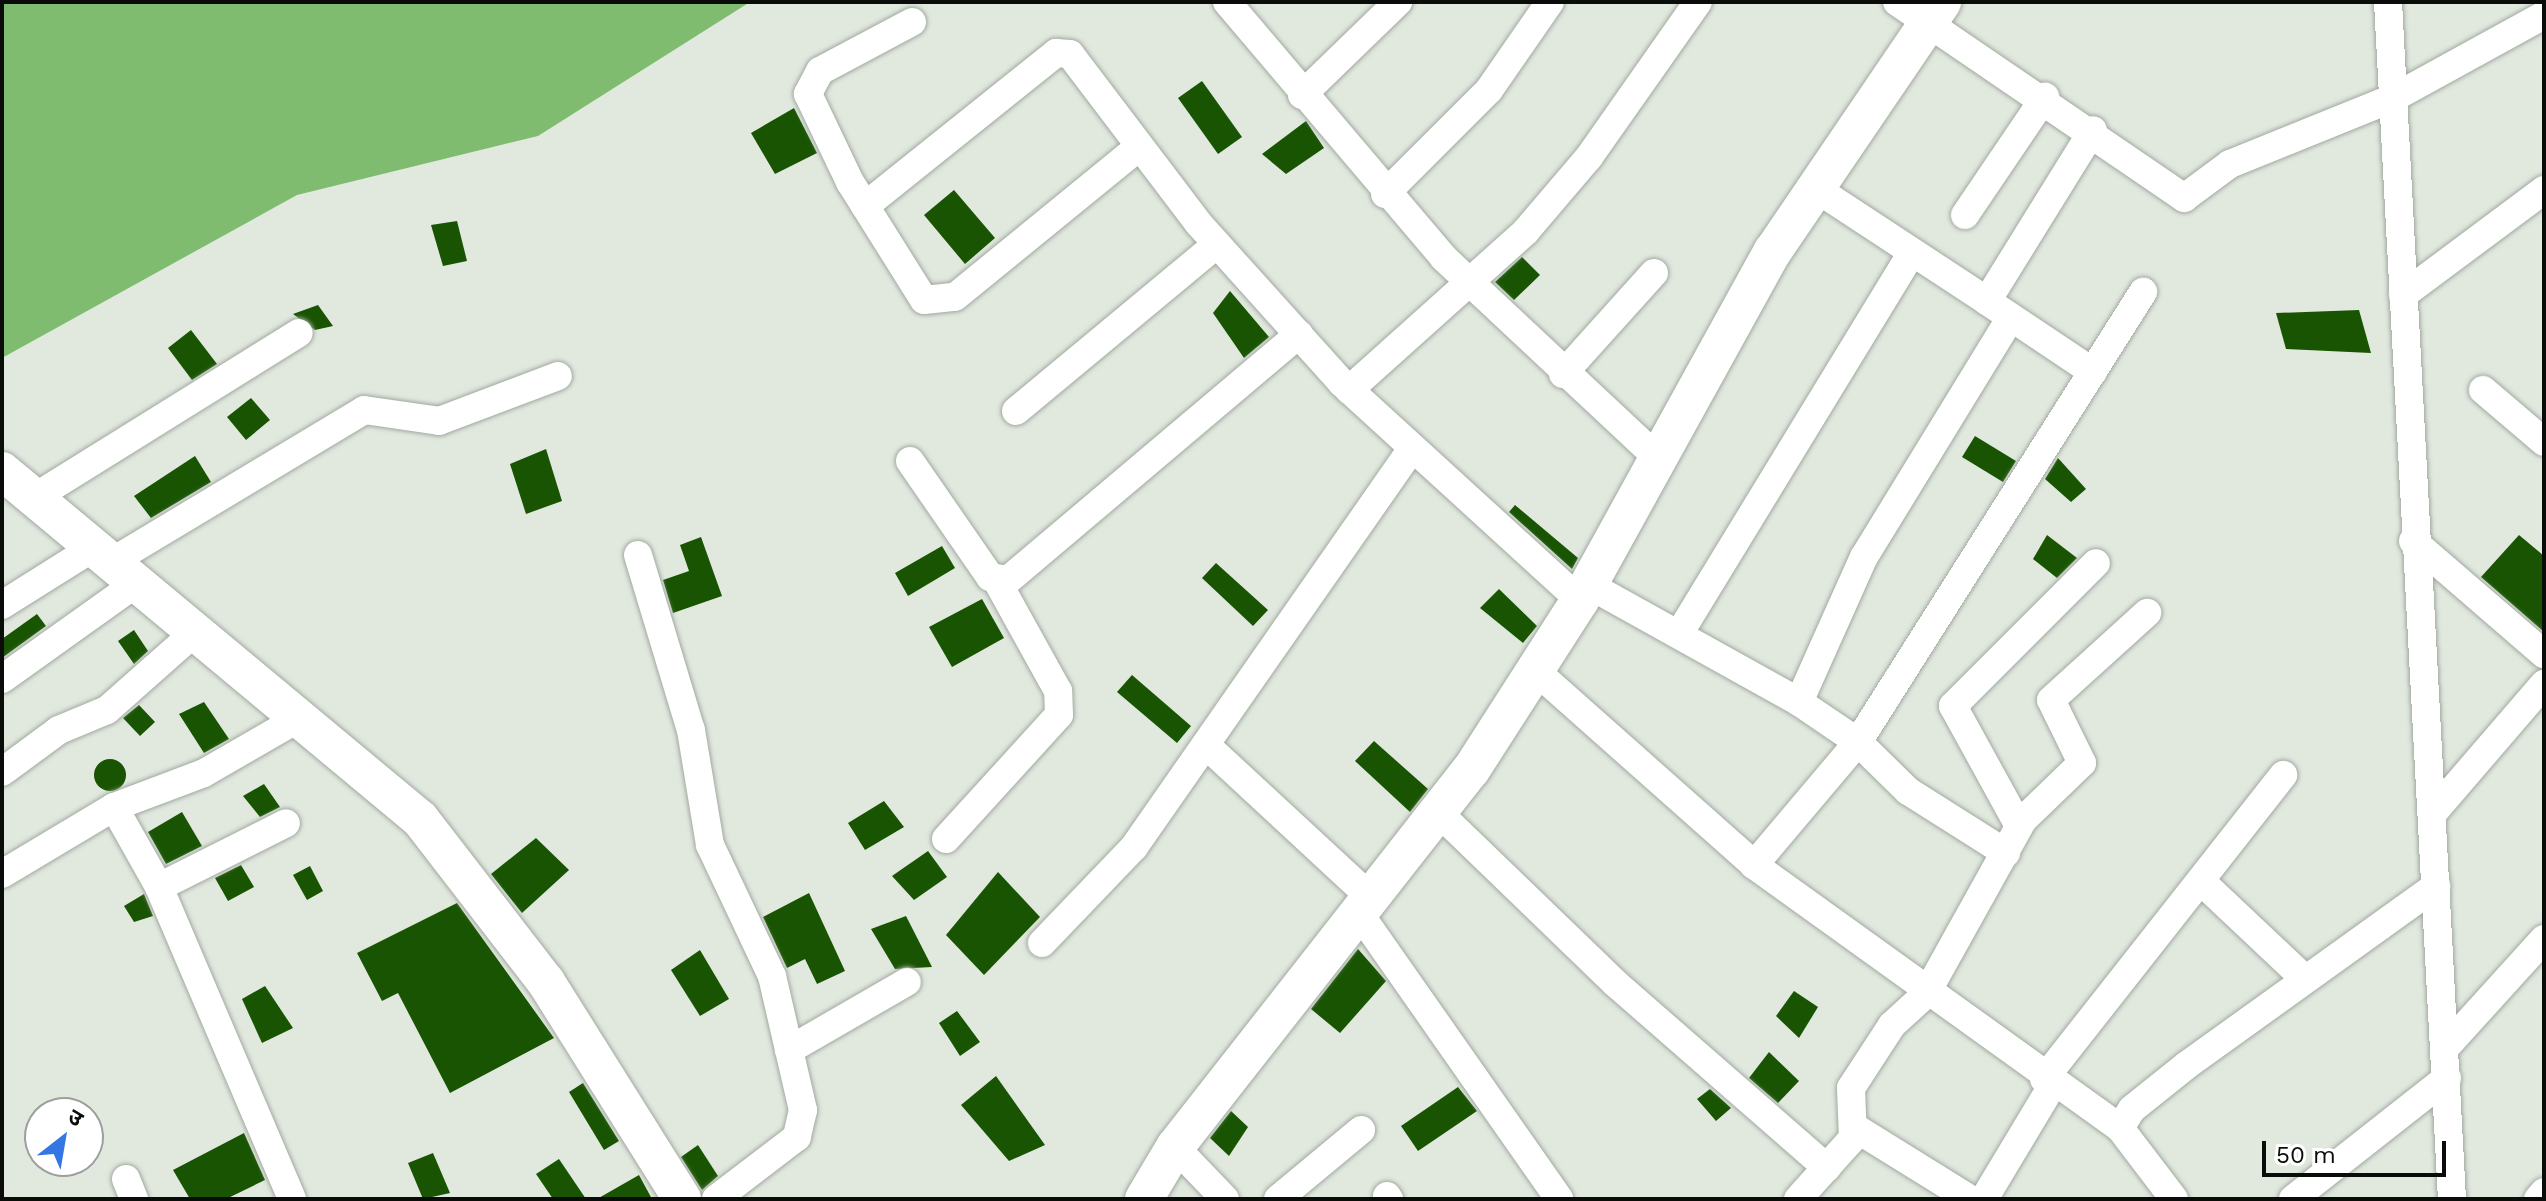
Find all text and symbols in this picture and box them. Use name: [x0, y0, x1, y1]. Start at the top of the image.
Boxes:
north arrow: [24, 1097, 104, 1177]
text: उ: [64, 1104, 88, 1132]
scale bar: [2266, 1125, 2450, 1175]
text: 50 m: [2276, 1141, 2336, 1169]

